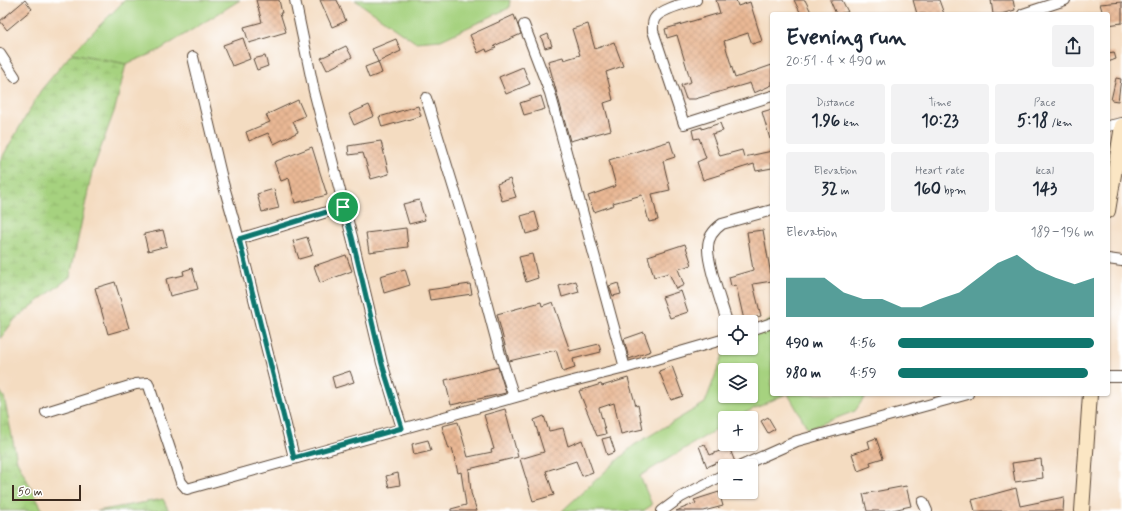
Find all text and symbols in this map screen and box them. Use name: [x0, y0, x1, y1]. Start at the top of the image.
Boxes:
text: Evening run: [786, 24, 906, 52]
button: share: [1052, 25, 1094, 67]
text: 20:51 · 4 × 490 m: [786, 53, 886, 70]
text: Distance: [816, 96, 855, 110]
text: Time: [928, 96, 952, 110]
text: Pace: [1034, 96, 1056, 110]
text: 1.96: [811, 110, 840, 132]
text: 10:23: [921, 110, 959, 132]
text: 5:18: [1017, 110, 1049, 132]
text: km: [840, 116, 859, 130]
text: /km: [1049, 116, 1072, 130]
text: Elevation: [814, 164, 857, 178]
text: Heart rate: [915, 164, 965, 178]
text: kcal: [1035, 164, 1054, 178]
text: 32: [821, 178, 838, 200]
text: 160: [914, 178, 941, 200]
text: 143: [1032, 178, 1057, 200]
text: m: [838, 184, 850, 198]
text: bpm: [941, 184, 966, 198]
pin: [326, 190, 360, 224]
icon: arrive: [332, 196, 354, 218]
text: Elevation: [786, 224, 837, 241]
text: 189–196 m: [1031, 224, 1094, 241]
map controls: [718, 315, 758, 499]
button: locate: [718, 315, 758, 355]
text: 490 m: [786, 335, 823, 352]
text: 4:56: [850, 335, 876, 352]
button: layers: [718, 363, 758, 403]
text: 980 m: [786, 365, 821, 382]
text: 4:59: [850, 365, 877, 382]
button: +: [718, 411, 758, 451]
button: −: [718, 459, 758, 499]
scale bar: [12, 483, 81, 502]
text: 50 m: [18, 485, 43, 499]

